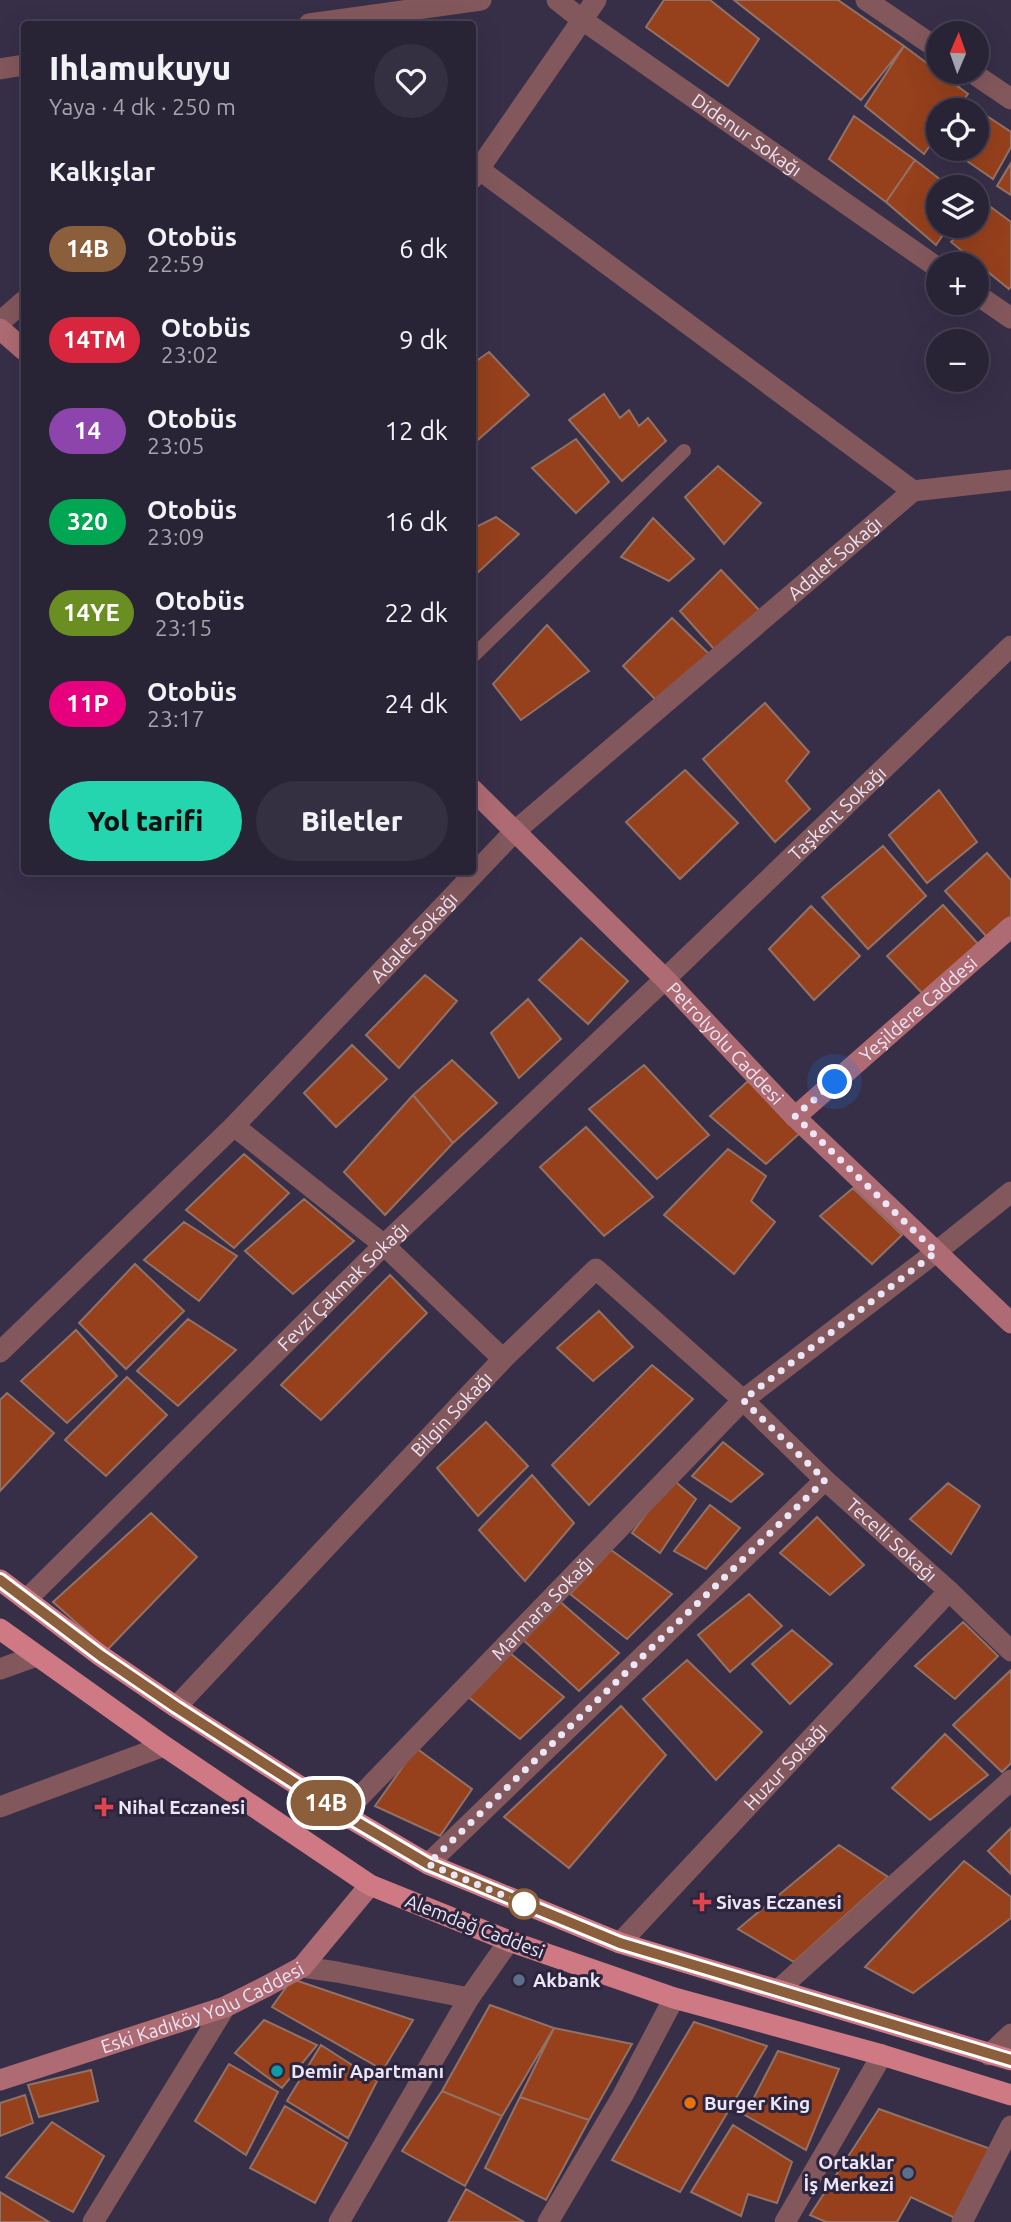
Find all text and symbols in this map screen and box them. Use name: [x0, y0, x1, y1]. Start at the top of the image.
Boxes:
north arrow: [926, 21, 989, 84]
map controls: [926, 21, 989, 392]
button: heart: [374, 44, 448, 118]
text: Ihlamukuyu: [49, 49, 231, 86]
street label: Didenur Sokağı: [688, 89, 806, 181]
text: Yaya · 4 dk · 250 m: [49, 94, 236, 119]
button: locate: [926, 98, 989, 161]
text: Kalkışlar: [49, 157, 155, 186]
button: layers: [926, 175, 989, 238]
text: Otobüs: [147, 222, 237, 251]
text: 6 dk: [399, 234, 448, 263]
text: 14B: [66, 235, 109, 262]
text: 22:59: [147, 251, 205, 276]
button: +: [926, 252, 989, 315]
text: Otobüs: [161, 313, 251, 342]
text: 9 dk: [399, 325, 448, 354]
text: 14TM: [63, 326, 126, 353]
button: −: [926, 329, 989, 392]
text: 23:02: [161, 342, 218, 367]
text: Otobüs: [147, 404, 237, 433]
text: 12 dk: [384, 416, 448, 445]
text: 14: [74, 417, 101, 444]
text: 23:05: [147, 433, 205, 458]
text: Otobüs: [147, 495, 237, 524]
text: 16 dk: [384, 507, 448, 536]
text: 320: [67, 508, 108, 535]
street label: Adalet Sokağı: [783, 512, 886, 604]
text: 23:09: [147, 524, 205, 549]
text: Otobüs: [155, 586, 245, 615]
text: 22 dk: [384, 598, 448, 627]
text: 14YE: [63, 599, 120, 626]
text: 23:15: [155, 615, 212, 640]
text: Otobüs: [147, 677, 237, 706]
text: 24 dk: [384, 689, 448, 718]
text: 11P: [66, 690, 109, 717]
text: 23:17: [147, 706, 205, 731]
street label: Taşkent Sokağı: [784, 762, 890, 865]
button: Yol tarifi: [49, 781, 242, 861]
button: Biletler: [256, 781, 448, 861]
street label: Adalet Sokağı: [366, 887, 462, 987]
street label: Yeşildere Caddesi: [855, 951, 981, 1066]
street label: Petrolyolu Caddesi: [663, 977, 788, 1109]
your location: [817, 1064, 852, 1099]
street label: Fevzi Çakmak Sokağı: [273, 1217, 413, 1355]
street label: Bilgin Sokağı: [406, 1367, 496, 1461]
street label: Tecelli Sokağı: [842, 1493, 942, 1586]
street label: Marmara Sokağı: [487, 1551, 598, 1665]
street label: Huzur Sokağı: [739, 1718, 831, 1814]
line badge: 14B: [286, 1780, 366, 1826]
text: 14B: [305, 1789, 347, 1816]
place label: Nihal Eczanesi: [118, 1796, 245, 1818]
marker: Nihal Eczanesi: [96, 1799, 112, 1815]
street label: Alemdağ Caddesi: [402, 1889, 548, 1963]
unlabelled marker: [509, 1889, 539, 1919]
place label: Sivas Eczanesi: [716, 1891, 842, 1913]
marker: Sivas Eczanesi: [694, 1894, 710, 1910]
street label: Eski Kadıköy Yolu Caddesi: [98, 1957, 307, 2058]
place label: Akbank: [533, 1969, 601, 1991]
marker: Akbank: [511, 1972, 527, 1988]
place label: Demir Apartmanı: [291, 2060, 444, 2082]
marker: Demir Apartmanı: [269, 2063, 285, 2079]
place label: Burger King: [704, 2092, 810, 2114]
marker: Burger King: [682, 2095, 698, 2111]
place label: Ortaklar İş Merkezi: [804, 2151, 894, 2195]
marker: Ortaklar İş Merkezi: [900, 2165, 916, 2181]

